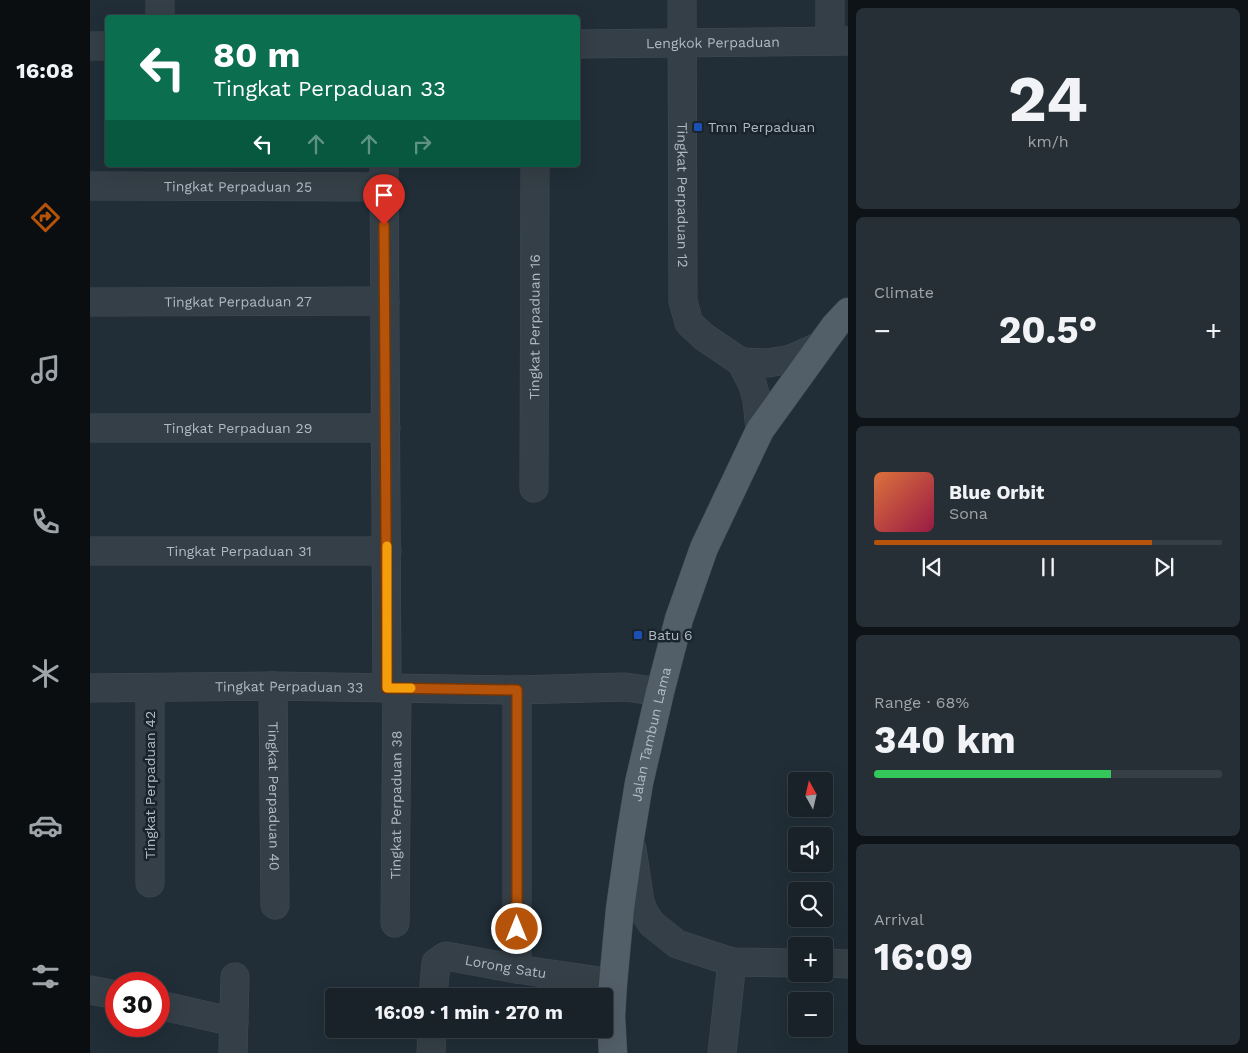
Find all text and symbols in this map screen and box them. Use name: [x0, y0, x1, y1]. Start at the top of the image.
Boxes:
text: 80 m: [213, 34, 300, 76]
street label: Lengkok Perpaduan: [646, 34, 780, 51]
icon: left: [130, 35, 195, 100]
text: 16:08: [16, 58, 74, 83]
text: 24: [1008, 61, 1088, 137]
text: Tingkat Perpaduan 33: [213, 76, 446, 101]
place label: Tmn Perpaduan: [708, 119, 815, 135]
marker: Tmn Perpaduan: [692, 121, 704, 133]
street label: Tingkat Perpaduan 12: [674, 122, 691, 268]
icon: left: [249, 130, 277, 158]
icon: ahead: [302, 130, 330, 158]
icon: ahead: [355, 130, 383, 158]
icon: right: [408, 130, 436, 158]
text: km/h: [1027, 132, 1069, 151]
pin: [363, 174, 405, 225]
street label: Tingkat Perpaduan 25: [164, 178, 312, 195]
icon: arrive: [370, 181, 398, 209]
icon: directions: [28, 200, 63, 235]
street label: Tingkat Perpaduan 16: [526, 254, 543, 400]
text: Climate: [874, 283, 934, 302]
street label: Tingkat Perpaduan 27: [164, 293, 312, 310]
text: 20.5°: [999, 308, 1097, 352]
text: −: [874, 314, 891, 347]
text: +: [1205, 314, 1222, 347]
icon: music: [28, 352, 63, 387]
street label: Tingkat Perpaduan 29: [164, 420, 312, 436]
text: Blue Orbit: [949, 481, 1044, 504]
icon: phone: [28, 504, 63, 539]
text: Sona: [949, 504, 988, 523]
street label: Tingkat Perpaduan 31: [166, 543, 312, 559]
icon: previous: [918, 553, 946, 581]
icon: pause: [1034, 553, 1062, 581]
icon: next: [1150, 553, 1178, 581]
place label: Batu 6: [648, 627, 693, 643]
marker: Batu 6: [632, 629, 644, 641]
icon: climate: [28, 656, 63, 691]
street label: Jalan Tambun Lama: [628, 665, 674, 803]
street label: Tingkat Perpaduan 33: [215, 678, 363, 695]
text: Range · 68%: [874, 693, 969, 712]
street label: Tingkat Perpaduan 42: [142, 711, 158, 859]
text: 340 km: [874, 718, 1016, 762]
street label: Tingkat Perpaduan 40: [265, 721, 283, 871]
street label: Tingkat Perpaduan 38: [387, 731, 405, 879]
north arrow: [788, 772, 832, 818]
map controls: [788, 772, 833, 1037]
icon: car: [28, 808, 63, 843]
button: sound: [788, 827, 833, 872]
button: search: [788, 882, 833, 927]
position arrow: [490, 902, 542, 954]
text: Arrival: [874, 910, 924, 929]
text: 16:09: [874, 935, 973, 979]
button: +: [788, 937, 833, 982]
street label: Lorong Satu: [464, 952, 548, 981]
icon: filters: [28, 959, 63, 994]
speed limit sign: 30: [105, 972, 170, 1037]
button: −: [788, 992, 833, 1037]
text: 16:09 · 1 min · 270 m: [375, 1001, 563, 1024]

